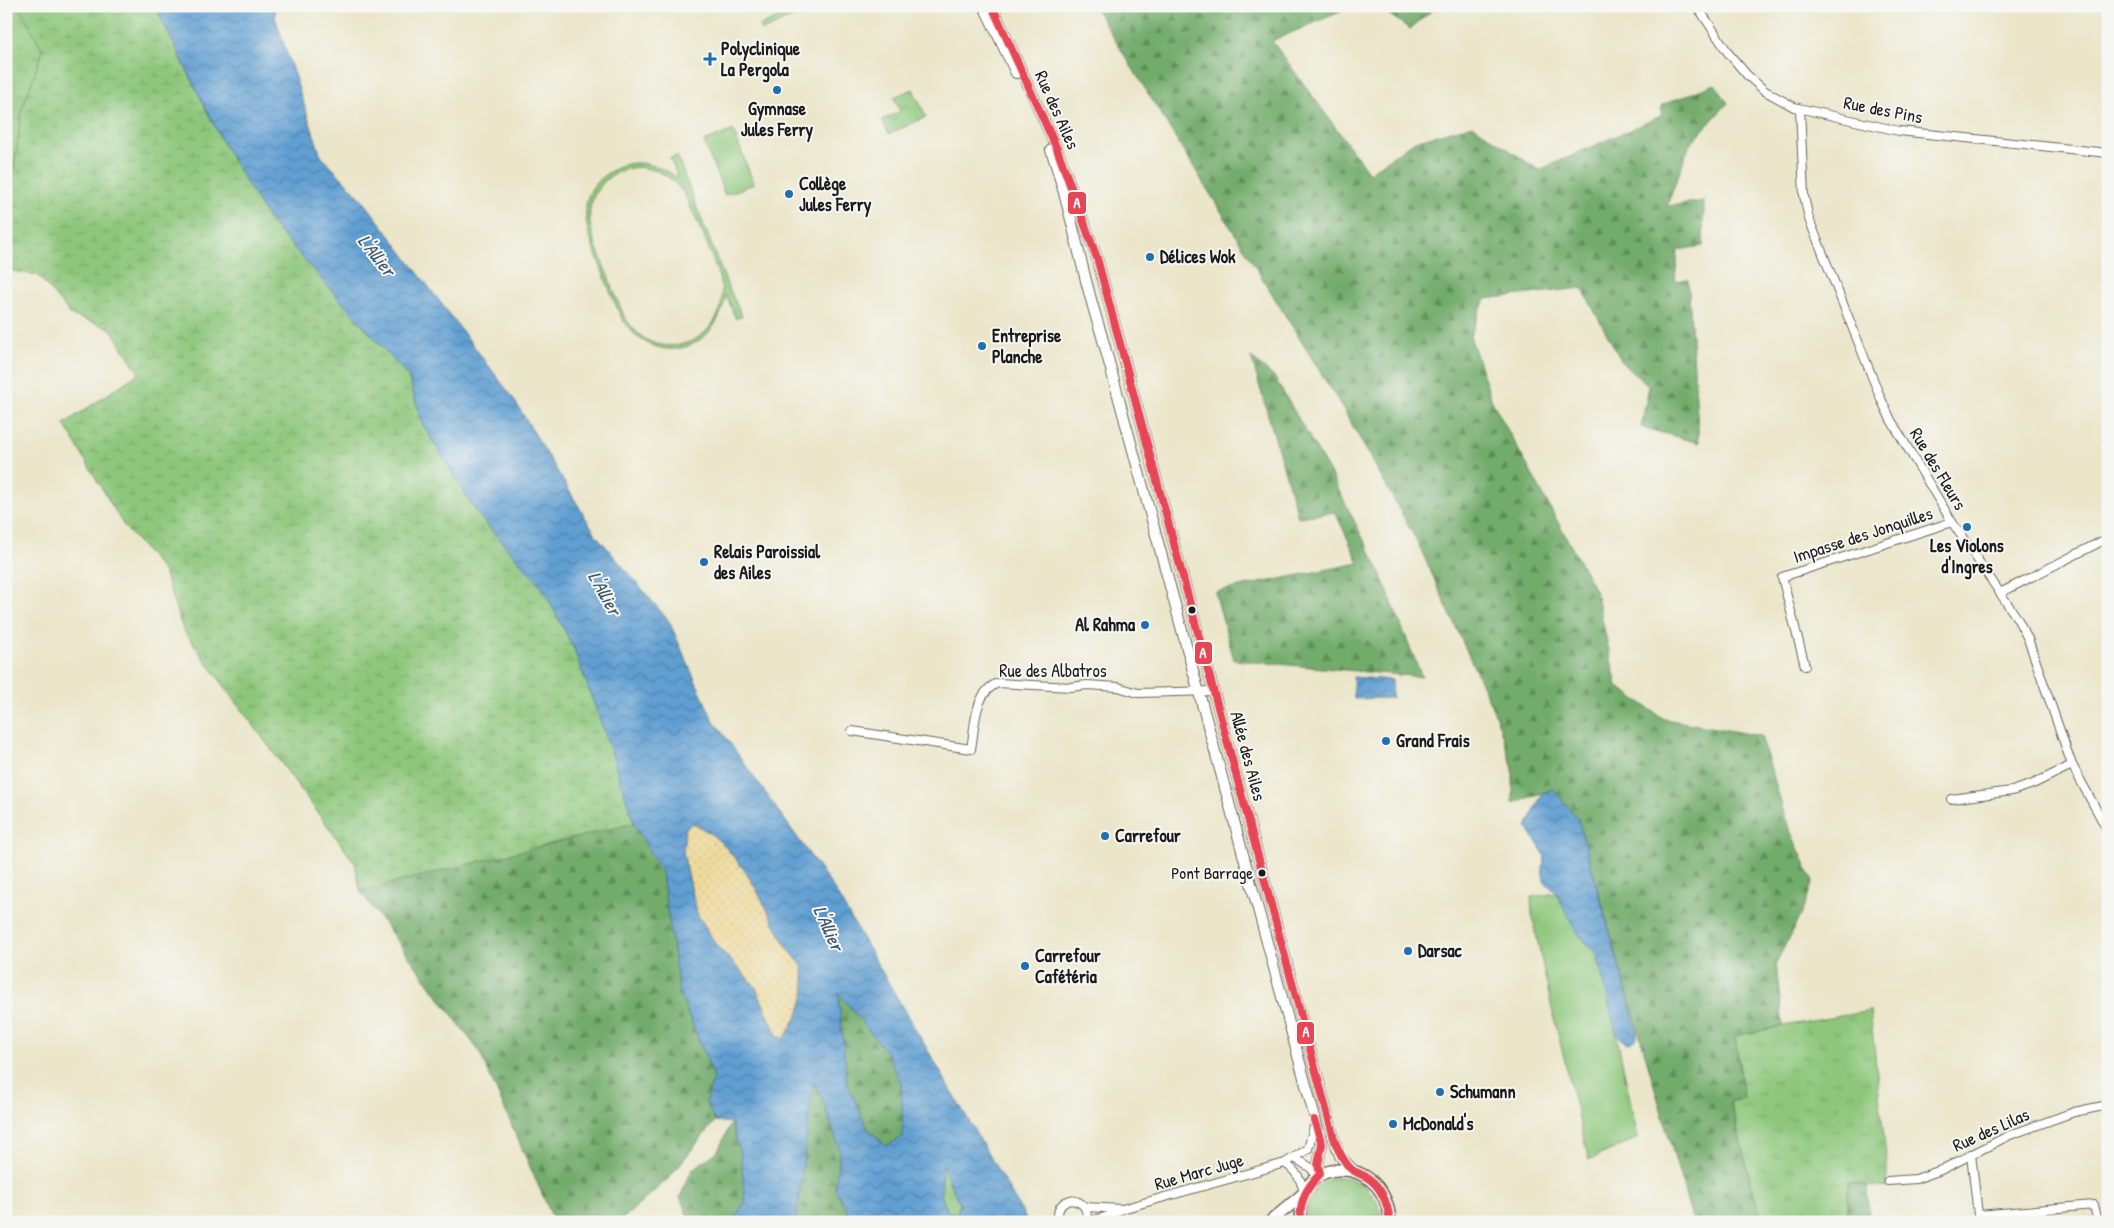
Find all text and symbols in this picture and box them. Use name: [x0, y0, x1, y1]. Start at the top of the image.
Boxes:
place label: Polyclinique La Pergola: [721, 36, 801, 83]
marker: Polyclinique La Pergola: [703, 52, 717, 66]
street label: Rue des Ailes: [1029, 67, 1086, 153]
marker: Gymnase Jules Ferry: [771, 84, 783, 96]
street label: Rue des Pins: [1842, 90, 1925, 129]
place label: Gymnase Jules Ferry: [741, 96, 814, 143]
place label: Collège Jules Ferry: [799, 171, 872, 218]
marker: Collège Jules Ferry: [783, 188, 795, 200]
line badge: A: [1067, 191, 1087, 215]
text: A: [1074, 193, 1081, 212]
water label: L'Allier: [352, 229, 403, 284]
place label: Délices Wok: [1160, 244, 1236, 269]
marker: Délices Wok: [1144, 251, 1156, 263]
place label: Entreprise Planche: [992, 323, 1062, 369]
marker: Entreprise Planche: [976, 340, 988, 352]
street label: Rue des Fleurs: [1904, 423, 1973, 515]
street label: Impasse des Jonquilles: [1790, 500, 1936, 569]
marker: Les Violons d'Ingres: [1961, 521, 1973, 533]
place label: Les Violons d'Ingres: [1930, 533, 2004, 580]
place label: Relais Paroissial des Ailes: [714, 539, 821, 585]
marker: Relais Paroissial des Ailes: [698, 556, 710, 568]
water label: L'Allier: [582, 566, 629, 622]
unlabelled marker: [1187, 605, 1197, 615]
place label: Al Rahma: [1075, 612, 1136, 637]
marker: Al Rahma: [1139, 619, 1151, 631]
line badge: A: [1194, 641, 1213, 665]
text: A: [1200, 643, 1207, 662]
street label: Rue des Albatros: [999, 658, 1107, 683]
street label: Allée des Ailes: [1225, 708, 1272, 804]
place label: Grand Frais: [1396, 728, 1470, 753]
marker: Grand Frais: [1380, 735, 1392, 747]
place label: Carrefour: [1115, 823, 1181, 848]
marker: Carrefour: [1099, 830, 1111, 842]
place label: Pont Barrage: [1171, 861, 1253, 884]
marker: Pont Barrage: [1257, 868, 1267, 878]
water label: L'Allier: [808, 901, 851, 957]
place label: Darsac: [1418, 938, 1463, 963]
place label: Carrefour Cafétéria: [1035, 943, 1101, 989]
marker: Darsac: [1402, 945, 1414, 957]
marker: Carrefour Cafétéria: [1019, 960, 1031, 972]
line badge: A: [1296, 1021, 1315, 1045]
text: A: [1303, 1022, 1310, 1041]
place label: Schumann: [1450, 1079, 1516, 1104]
marker: Schumann: [1434, 1086, 1446, 1098]
street label: Rue des Lilas: [1949, 1102, 2033, 1158]
place label: McDonald's: [1403, 1111, 1473, 1136]
marker: McDonald's: [1387, 1118, 1399, 1130]
street label: Rue Marc Juge: [1151, 1147, 1246, 1196]

